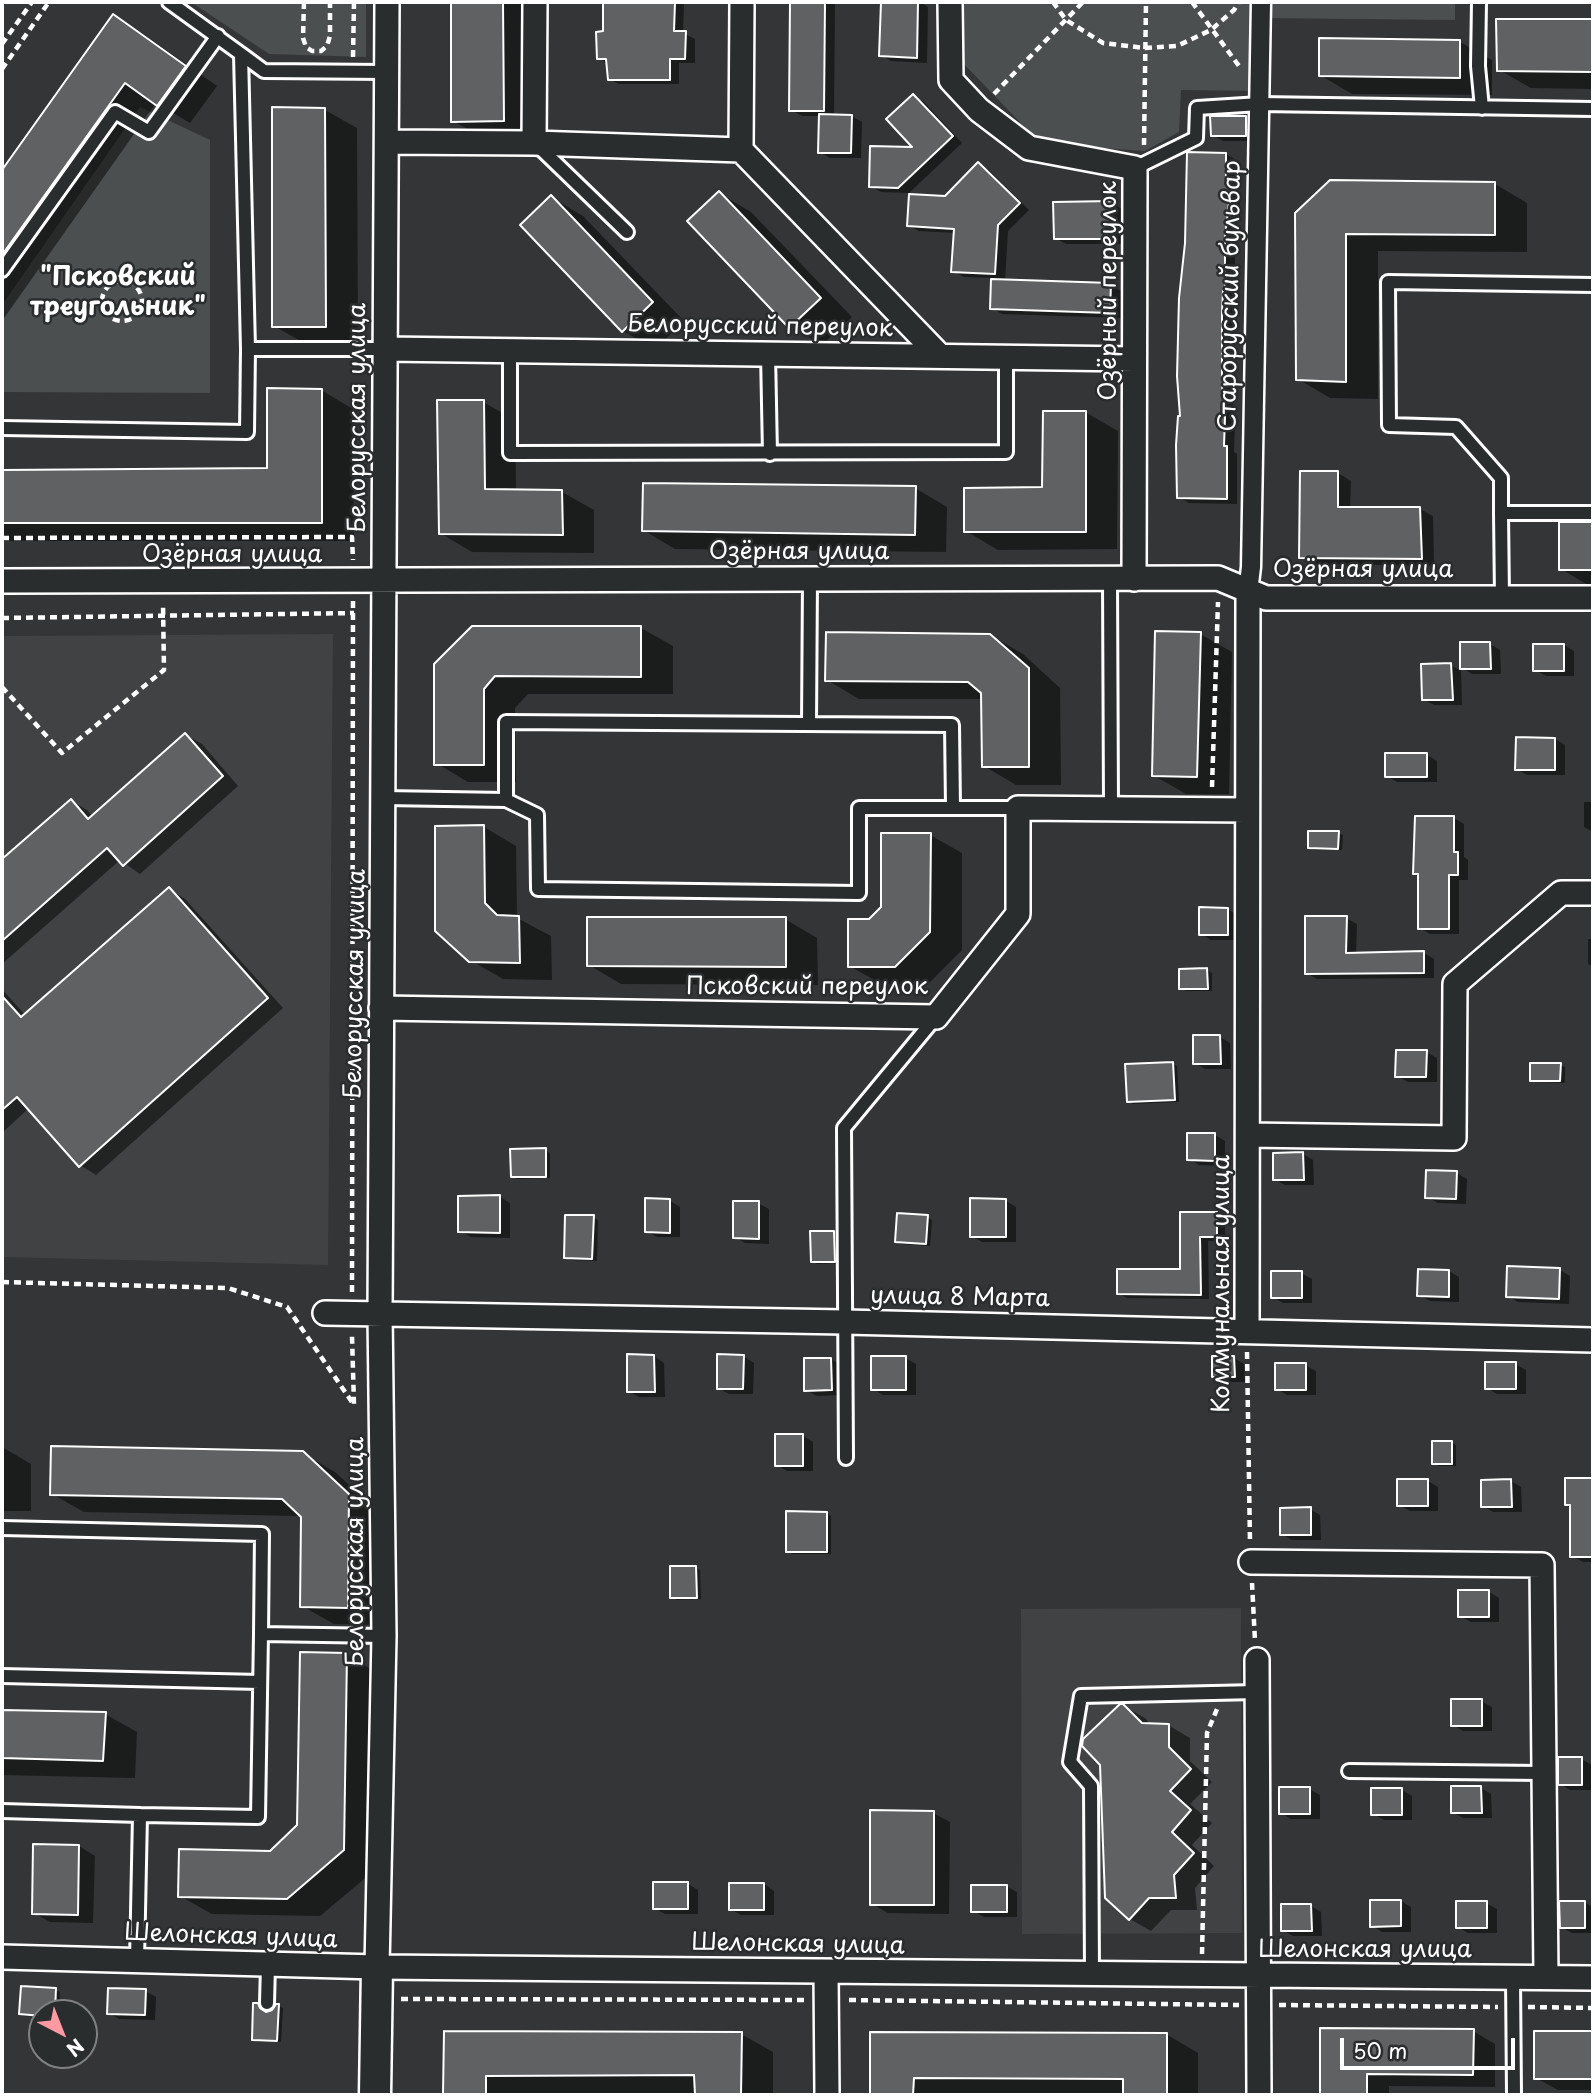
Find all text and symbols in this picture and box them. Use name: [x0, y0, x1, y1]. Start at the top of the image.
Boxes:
street label: Старорусский бульвар: [1214, 160, 1248, 432]
street label: Озёрный переулок: [1095, 181, 1123, 401]
district label: "Псковский треугольник": [30, 262, 206, 324]
street label: Белорусская улица: [344, 303, 372, 533]
street label: Белорусский переулок: [627, 310, 893, 344]
street label: Озёрная улица: [709, 538, 889, 566]
street label: Озёрная улица: [142, 541, 322, 569]
street label: Озёрная улица: [1273, 556, 1453, 584]
street label: Белорусская улица: [340, 869, 372, 1099]
street label: Псковский переулок: [686, 973, 928, 1001]
street label: Коммунальная улица: [1208, 1155, 1236, 1413]
street label: улица 8 Марта: [870, 1282, 1050, 1314]
street label: Белорусская улица: [342, 1437, 370, 1667]
street label: Шелонская улица: [124, 1919, 338, 1955]
street label: Шелонская улица: [691, 1929, 905, 1961]
street label: Шелонская улица: [1258, 1936, 1472, 1964]
north arrow: [28, 1999, 98, 2069]
scale bar: [1343, 2024, 1518, 2068]
text: N: [61, 2033, 91, 2064]
text: 50 m: [1353, 2034, 1407, 2066]

